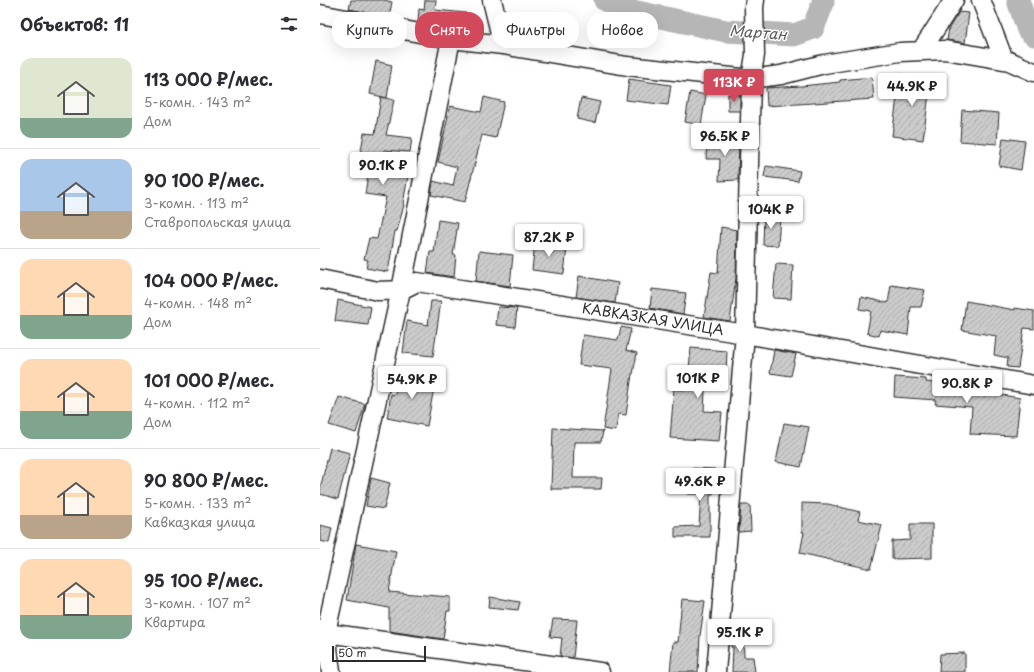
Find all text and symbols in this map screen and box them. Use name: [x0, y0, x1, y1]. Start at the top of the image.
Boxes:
text: Объектов: 11: [20, 11, 129, 37]
chip: Купить: [332, 12, 407, 48]
chip: Снять: [415, 12, 484, 48]
chip: Фильтры: [492, 12, 579, 48]
chip: Новое: [587, 12, 658, 48]
icon: filters: [278, 13, 300, 35]
water label: Мартан: [729, 18, 789, 45]
text: 113 000 ₽/мес.: [144, 66, 273, 92]
pin: 113K ₽: [701, 69, 767, 103]
text: 113K ₽: [713, 72, 755, 91]
pin: 44.9K ₽: [875, 73, 949, 107]
icon: home: [52, 74, 100, 122]
text: 44.9K ₽: [887, 76, 937, 95]
text: 5-комн. · 143 m²: [144, 92, 251, 111]
text: Дом: [144, 111, 172, 130]
pin: 96.5K ₽: [688, 123, 762, 157]
text: 96.5K ₽: [700, 126, 750, 145]
pin: 90.1K ₽: [346, 152, 420, 186]
text: 90.1K ₽: [359, 155, 407, 174]
text: 90 100 ₽/мес.: [144, 167, 265, 193]
icon: home: [52, 175, 100, 223]
text: 3-комн. · 113 m²: [144, 193, 249, 212]
pin: 104K ₽: [738, 196, 804, 230]
text: 104K ₽: [748, 199, 794, 218]
text: Ставропольская улица: [144, 212, 291, 231]
pin: 87.2K ₽: [512, 224, 586, 258]
text: 87.2K ₽: [524, 227, 574, 246]
text: 104 000 ₽/мес.: [144, 267, 279, 293]
icon: home: [52, 275, 100, 323]
text: 4-комн. · 148 m²: [144, 293, 252, 312]
street label: КАВКАЗКАЯ УЛИЦА: [581, 297, 726, 340]
text: Дом: [144, 312, 172, 331]
pin: 101K ₽: [665, 365, 731, 399]
pin: 54.9K ₽: [375, 366, 449, 400]
text: 101 000 ₽/мес.: [144, 367, 274, 393]
text: 101K ₽: [676, 368, 720, 387]
text: 54.9K ₽: [387, 369, 437, 388]
pin: 90.8K ₽: [930, 370, 1004, 404]
text: 90.8K ₽: [941, 373, 993, 392]
icon: home: [52, 375, 100, 423]
text: 4-комн. · 112 m²: [144, 393, 251, 412]
text: Дом: [144, 412, 172, 431]
text: 90 800 ₽/мес.: [144, 467, 269, 493]
pin: 49.6K ₽: [663, 468, 737, 502]
text: 49.6K ₽: [675, 471, 725, 490]
icon: home: [52, 475, 100, 523]
text: 5-комн. · 133 m²: [144, 493, 251, 512]
text: Кавказкая улица: [144, 512, 255, 531]
text: 95 100 ₽/мес.: [144, 567, 263, 593]
icon: home: [52, 575, 100, 623]
text: 3-комн. · 107 m²: [144, 593, 251, 612]
text: Квартира: [144, 612, 205, 631]
pin: 95.1K ₽: [703, 619, 777, 653]
text: 95.1K ₽: [716, 622, 764, 641]
scale bar: [332, 644, 426, 663]
text: 50 m: [338, 644, 367, 661]

